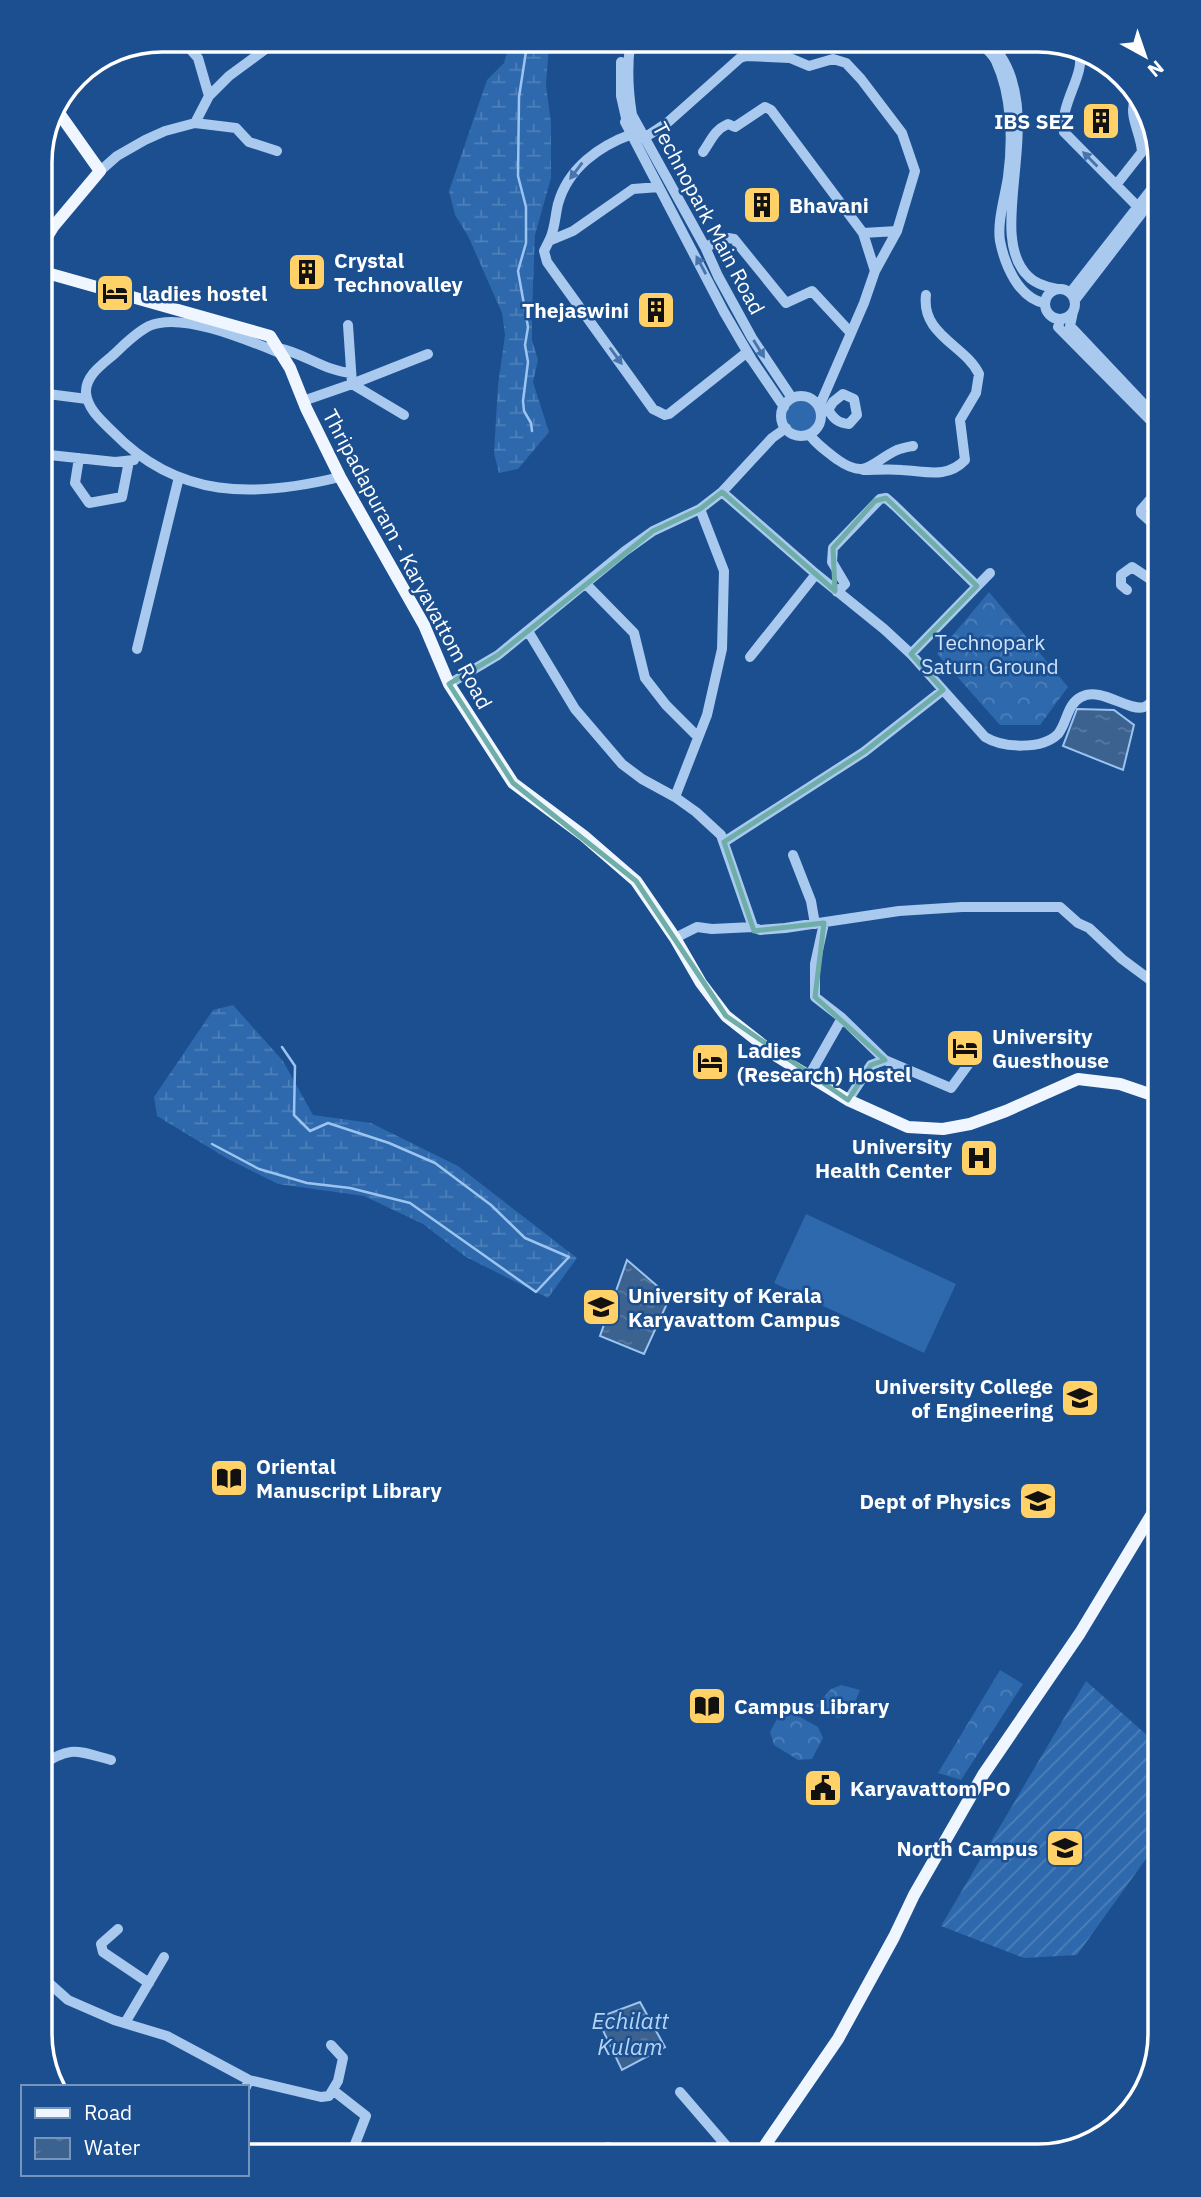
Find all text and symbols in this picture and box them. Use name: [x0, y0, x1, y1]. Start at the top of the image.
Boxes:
north arrow: [1110, 21, 1180, 91]
text: N: [1143, 55, 1169, 83]
building icon: IBS SEZ: [1080, 100, 1122, 142]
place label: IBS SEZ: [994, 107, 1074, 135]
street label: Technopark Main Road: [646, 117, 772, 319]
one-way arrow: [1081, 151, 1098, 168]
one-way arrow: [569, 162, 584, 180]
building icon: Bhavani: [741, 184, 783, 226]
place label: Bhavani: [789, 191, 869, 219]
place label: Crystal Technovalley: [334, 246, 464, 298]
building icon: Crystal Technovalley: [286, 251, 328, 293]
one-way arrow: [695, 255, 706, 275]
hotel icon: ladies hostel: [94, 272, 136, 314]
place label: ladies hostel: [142, 279, 267, 307]
building icon: Thejaswini: [635, 289, 677, 331]
place label: Thejaswini: [522, 296, 629, 324]
one-way arrow: [752, 340, 765, 359]
one-way arrow: [609, 347, 623, 365]
street label: Thripadapuram - Karyavattom Road: [317, 404, 499, 714]
park label: Technopark Saturn Ground: [921, 628, 1059, 680]
place label: University Guesthouse: [992, 1022, 1109, 1074]
hotel icon: University Guesthouse: [944, 1027, 986, 1069]
place label: Ladies (Research) Hostel: [737, 1036, 911, 1088]
hotel icon: Ladies (Research) Hostel: [689, 1041, 731, 1083]
place label: University Health Center: [815, 1132, 953, 1184]
hospital icon: University Health Center: [958, 1137, 1000, 1179]
place label: University of Kerala Karyavattom Campus: [628, 1281, 840, 1333]
school or university icon: University of Kerala Karyavattom Campus: [580, 1286, 622, 1328]
place label: University College of Engineering: [875, 1372, 1053, 1424]
school or university icon: University College of Engineering: [1059, 1377, 1101, 1419]
place label: Oriental Manuscript Library: [256, 1452, 442, 1504]
library icon: Oriental Manuscript Library: [208, 1457, 250, 1499]
school or university icon: Dept of Physics: [1017, 1480, 1059, 1522]
place label: Dept of Physics: [859, 1487, 1011, 1515]
library icon: Campus Library: [686, 1685, 728, 1727]
place label: Campus Library: [734, 1692, 890, 1720]
public building icon: Karyavattom PO: [802, 1767, 844, 1809]
place label: Karyavattom PO: [850, 1774, 1011, 1802]
school or university icon: North Campus: [1044, 1827, 1086, 1869]
place label: North Campus: [897, 1834, 1038, 1862]
water label: Echilatt Kulam: [591, 2005, 669, 2061]
legend: [21, 2085, 248, 2176]
text: Road: [84, 2098, 132, 2126]
text: Water: [84, 2133, 141, 2161]

